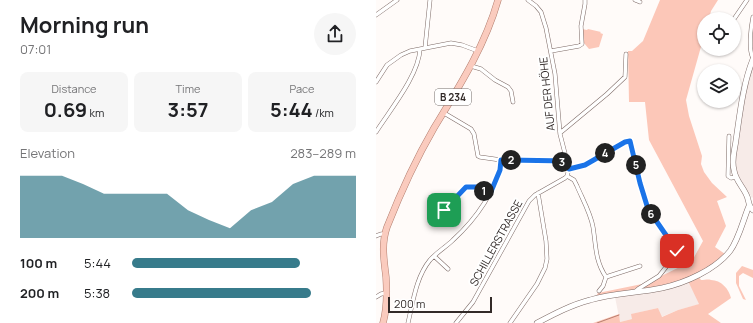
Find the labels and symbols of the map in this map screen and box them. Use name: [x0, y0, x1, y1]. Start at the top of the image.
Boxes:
street label: AUF DER HÖHE: [535, 56, 558, 132]
road number: B 234: [435, 89, 471, 105]
pin: 4: [595, 143, 615, 163]
pin: 2: [501, 150, 521, 170]
pin: 3: [552, 152, 572, 172]
pin: 5: [626, 155, 646, 175]
pin: 1: [474, 181, 494, 201]
pin: [427, 193, 461, 227]
street label: SCHILLERSTRASSE: [466, 197, 525, 288]
pin: 6: [641, 204, 661, 224]
pin: [660, 234, 694, 268]
scale bar: [388, 295, 492, 314]

